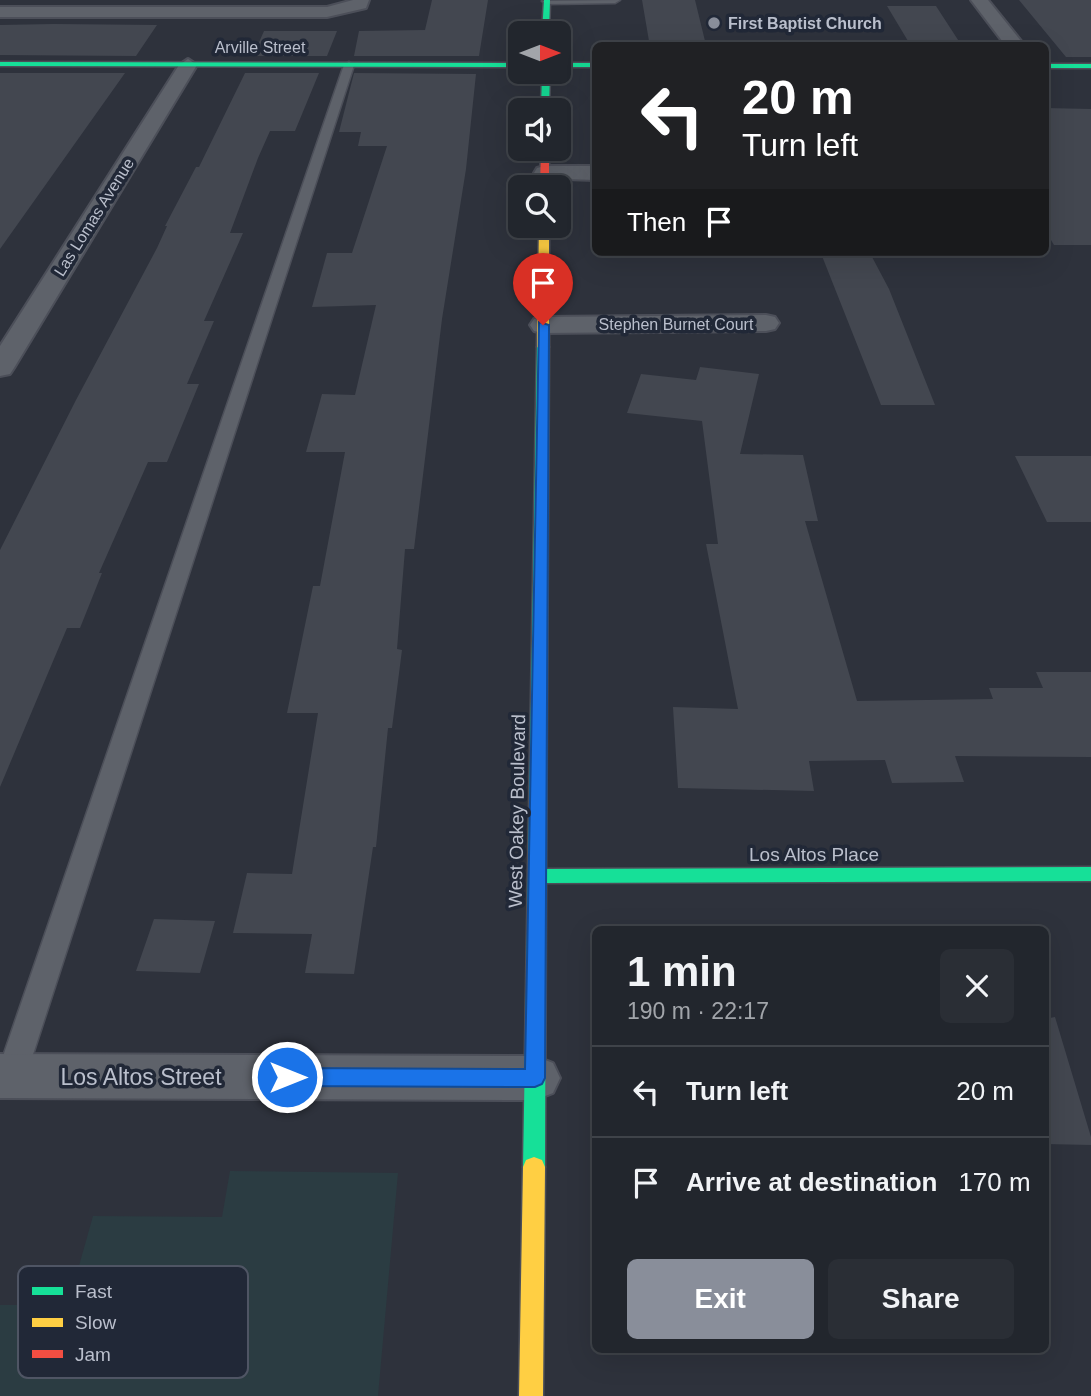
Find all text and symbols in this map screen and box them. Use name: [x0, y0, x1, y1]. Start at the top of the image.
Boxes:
marker: First Baptist Church: [706, 15, 722, 31]
place label: First Baptist Church: [728, 15, 882, 32]
north arrow: [508, 21, 570, 84]
map controls: [508, 21, 571, 238]
street label: Arville Street: [215, 39, 306, 56]
icon: left: [627, 70, 718, 161]
text: 20 m: [742, 70, 854, 124]
button: sound: [508, 98, 571, 161]
text: Turn left: [742, 127, 858, 163]
street label: Las Lomas Avenue: [51, 155, 137, 279]
button: search: [508, 175, 571, 238]
icon: arrive: [700, 203, 738, 241]
text: Then: [627, 207, 686, 237]
pin: [513, 253, 573, 325]
icon: arrive: [524, 264, 562, 302]
street label: Stephen Burnet Court: [599, 316, 754, 333]
street label: West Oakey Boulevard: [505, 714, 529, 908]
street label: Los Altos Place: [749, 844, 879, 865]
text: 1 min: [627, 948, 737, 995]
button: close: [940, 949, 1014, 1023]
text: 190 m · 22:17: [627, 998, 769, 1024]
position arrow: [250, 1040, 324, 1114]
street label: Los Altos Street: [60, 1064, 222, 1090]
icon: left: [627, 1073, 665, 1111]
text: Turn left: [686, 1076, 788, 1106]
text: 20 m: [956, 1076, 1014, 1106]
icon: arrive: [627, 1164, 665, 1202]
text: Arrive at destination: [686, 1167, 937, 1197]
text: 170 m: [958, 1167, 1031, 1197]
button: Exit: [627, 1259, 814, 1339]
button: Share: [828, 1259, 1014, 1339]
legend: [18, 1266, 248, 1378]
text: Fast: [75, 1281, 113, 1302]
text: Slow: [75, 1312, 116, 1333]
text: Jam: [75, 1344, 111, 1365]

